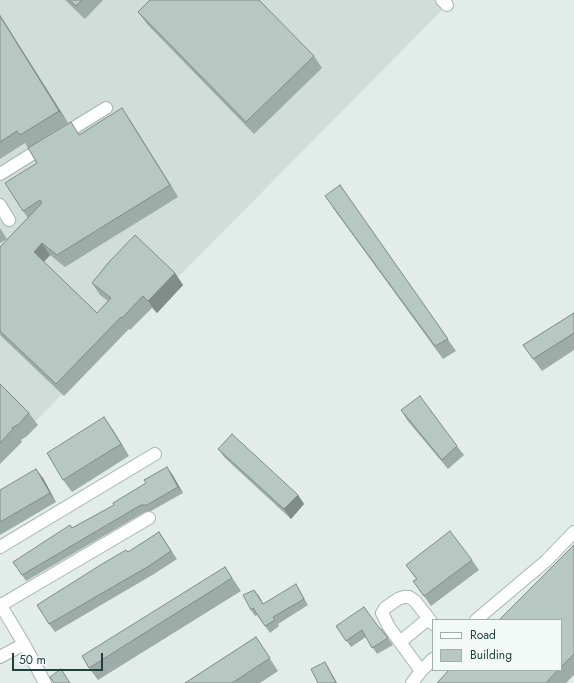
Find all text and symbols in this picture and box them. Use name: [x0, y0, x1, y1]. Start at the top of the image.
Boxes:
legend: [432, 619, 562, 671]
text: Road: [470, 626, 496, 644]
scale bar: [14, 645, 105, 671]
text: Building: [470, 646, 512, 664]
text: 50 m: [19, 651, 46, 669]

